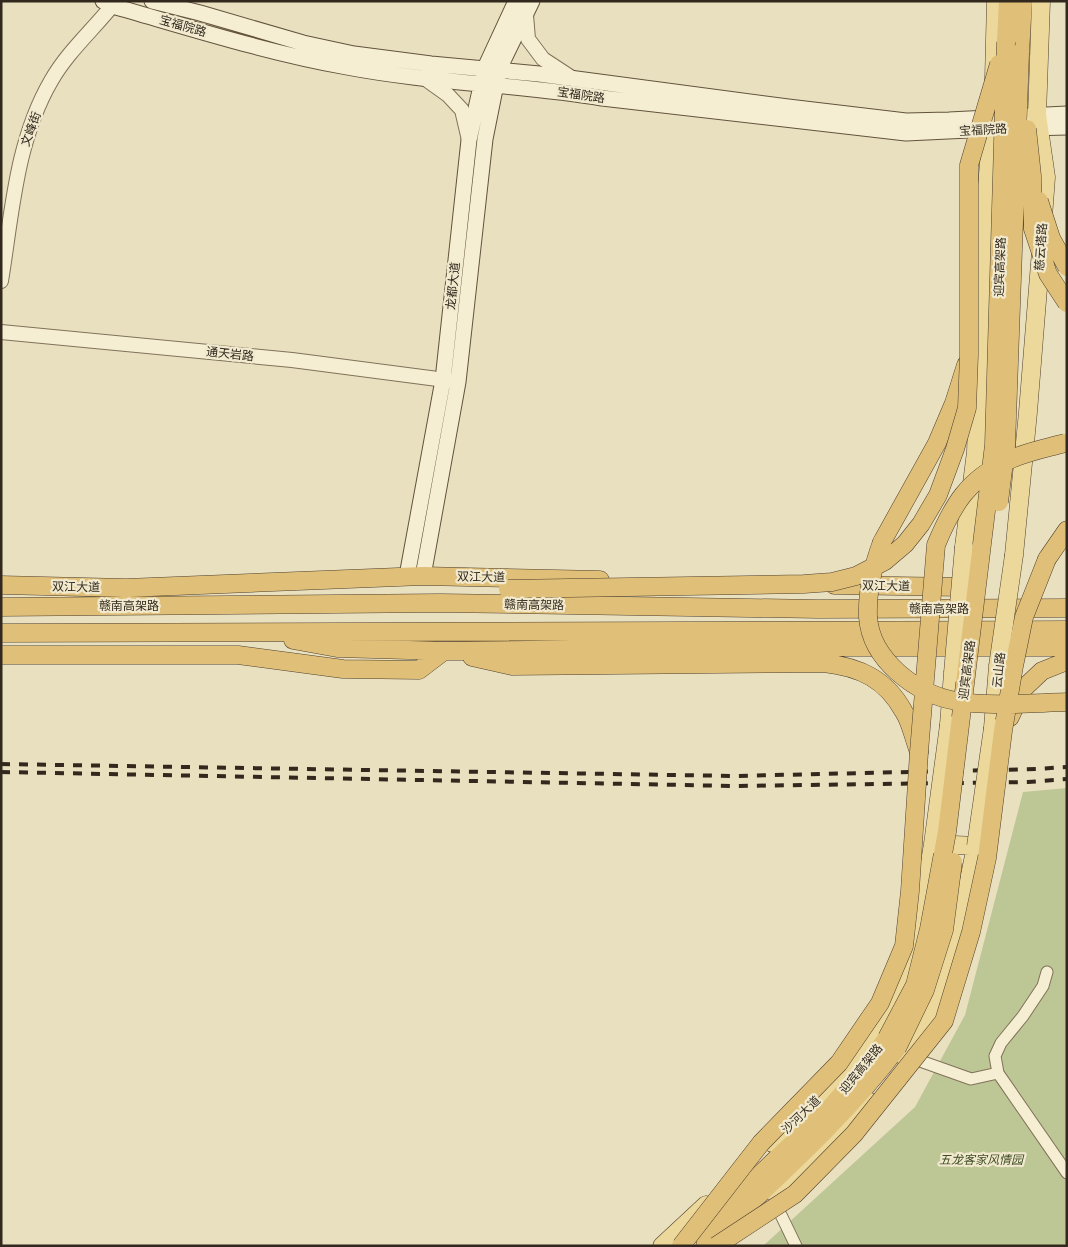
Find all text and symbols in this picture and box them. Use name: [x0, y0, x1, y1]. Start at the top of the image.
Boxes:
street label: 宝福院路: [158, 10, 209, 39]
street label: 宝福院路: [556, 82, 606, 105]
street label: 文峰街: [15, 109, 44, 148]
street label: 宝福院路: [959, 119, 1007, 138]
street label: 慈云塔路: [1029, 222, 1050, 271]
street label: 迎宾高架路: [989, 237, 1008, 297]
street label: 龙都大道: [441, 261, 462, 311]
street label: 通天岩路: [205, 342, 255, 363]
street label: 双江大道: [457, 567, 505, 584]
street label: 双江大道: [862, 576, 910, 593]
street label: 双江大道: [52, 577, 100, 594]
street label: 赣南高架路: [504, 594, 564, 613]
street label: 赣南高架路: [99, 596, 159, 613]
street label: 赣南高架路: [909, 599, 969, 616]
street label: 迎宾高架路: [953, 639, 978, 701]
street label: 云山路: [987, 651, 1008, 689]
street label: 迎宾高架路: [834, 1039, 885, 1097]
street label: 沙河大道: [777, 1091, 823, 1137]
park label: 五龙客家风情园: [939, 1150, 1025, 1167]

